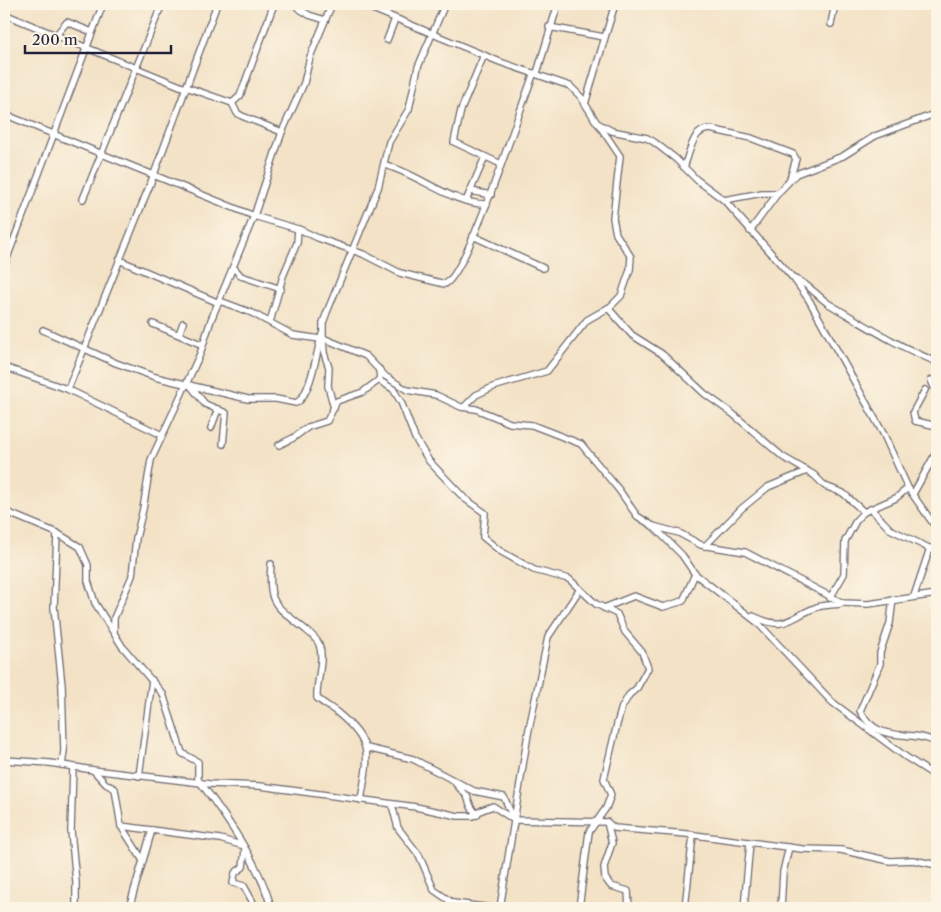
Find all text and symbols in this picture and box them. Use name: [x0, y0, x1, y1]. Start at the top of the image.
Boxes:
scale bar: [25, 22, 171, 54]
text: 200 m: [32, 30, 78, 49]

